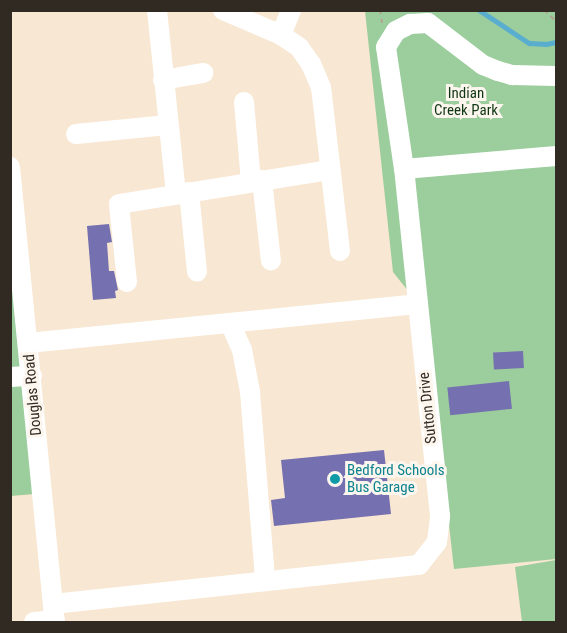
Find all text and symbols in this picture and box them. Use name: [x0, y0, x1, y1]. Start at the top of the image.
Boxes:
park label: Indian Creek Park: [434, 84, 498, 119]
street label: Douglas Road: [20, 353, 46, 437]
street label: Sutton Drive: [415, 371, 441, 445]
place label: Bedford Schools Bus Garage: [347, 461, 445, 496]
marker: Bedford Schools Bus Garage: [328, 472, 342, 486]

